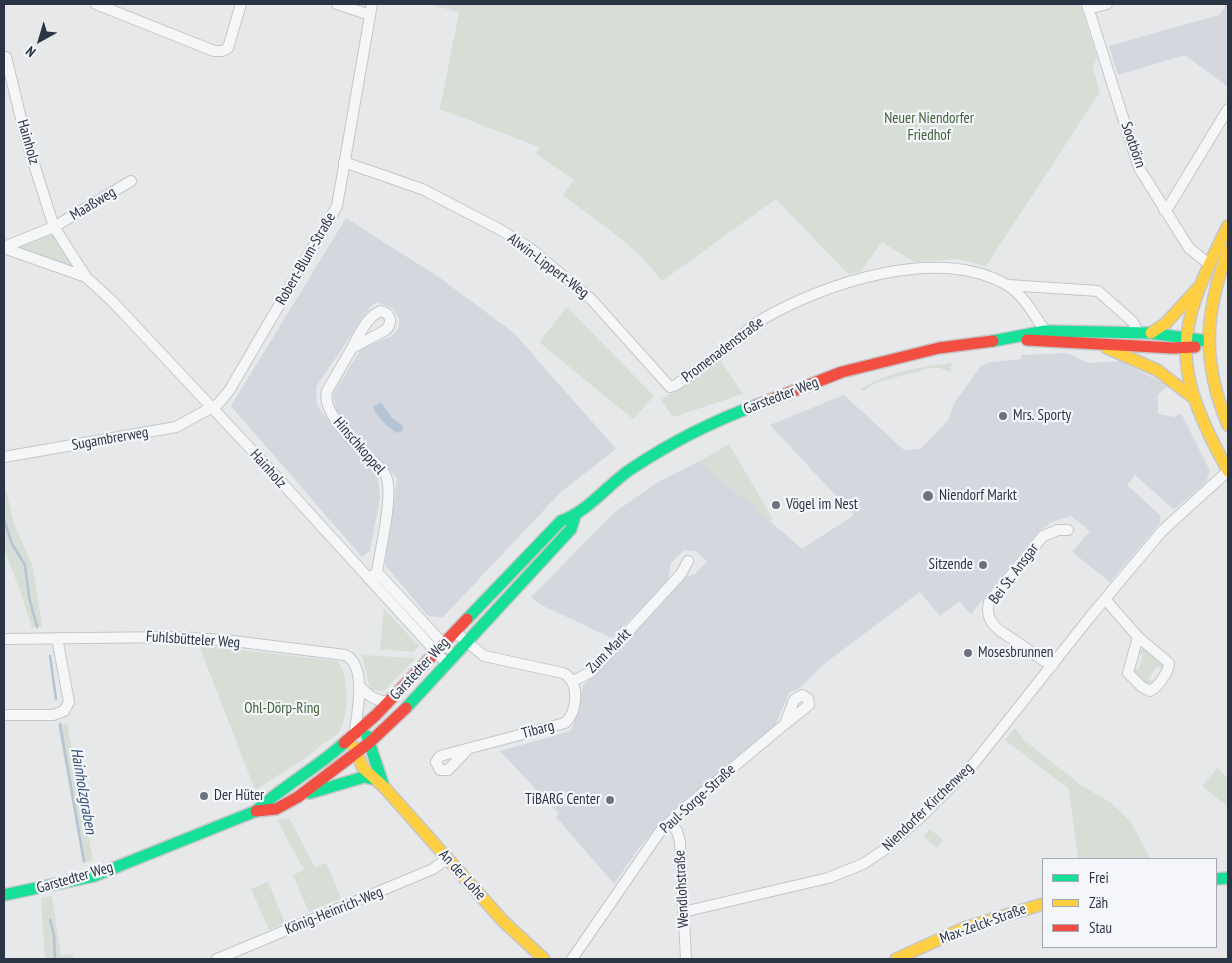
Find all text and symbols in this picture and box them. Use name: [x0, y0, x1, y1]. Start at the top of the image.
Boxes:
north arrow: [15, 15, 65, 65]
text: N: [22, 42, 39, 61]
park label: Neuer Niendorfer Friedhof: [884, 110, 974, 145]
street label: Hainholz: [13, 117, 43, 167]
street label: Sootbörn: [1117, 120, 1149, 170]
street label: Maaßweg: [67, 183, 119, 225]
street label: Robert-Blum-Straße: [272, 210, 340, 308]
street label: Alwin-Lippert-Weg: [504, 230, 592, 302]
street label: Promenadenstraße: [679, 313, 767, 387]
street label: Garstedter Weg: [741, 373, 821, 419]
place label: Mrs. Sporty: [1013, 407, 1071, 425]
marker: Mrs. Sporty: [997, 410, 1009, 422]
street label: Hinschkoppel: [329, 414, 389, 478]
street label: Sugambrerweg: [70, 423, 150, 455]
street label: Hainholz: [246, 446, 290, 492]
place label: Niendorf Markt: [939, 487, 1017, 505]
marker: Niendorf Markt: [921, 489, 935, 503]
place label: Vögel im Nest: [786, 496, 858, 514]
marker: Vögel im Nest: [770, 499, 782, 511]
street label: Bei St. Ansgar: [985, 540, 1043, 608]
place label: Sitzende: [929, 556, 973, 574]
marker: Sitzende: [977, 559, 989, 571]
street label: Zum Markt: [583, 625, 635, 677]
street label: Fuhlsbütteler Weg: [145, 628, 241, 652]
street label: Garstedter Weg: [387, 634, 453, 704]
place label: Mosesbrunnen: [978, 644, 1053, 662]
marker: Mosesbrunnen: [962, 647, 974, 659]
park label: Ohl-Dörp-Ring: [244, 700, 320, 718]
street label: Tibarg: [520, 717, 556, 743]
water label: Hainholzgraben: [66, 746, 100, 836]
street label: Niendorfer Kirchenweg: [879, 759, 977, 855]
street label: Paul-Sorge-Straße: [657, 761, 739, 837]
place label: Der Hüter: [214, 787, 264, 805]
marker: Der Hüter: [198, 790, 210, 802]
place label: TiBARG Center: [525, 791, 600, 809]
marker: TiBARG Center: [604, 794, 616, 806]
street label: An der Lohe: [435, 846, 489, 904]
street label: Wendlohstraße: [671, 849, 693, 929]
street label: Garstedter Weg: [35, 858, 115, 898]
legend: [1042, 858, 1217, 948]
text: Frei: [1089, 868, 1109, 887]
street label: König-Heinrich-Weg: [283, 883, 385, 939]
text: Zäh: [1089, 893, 1108, 912]
street label: Max-Zelck-Straße: [937, 900, 1029, 948]
text: Stau: [1089, 918, 1112, 937]

